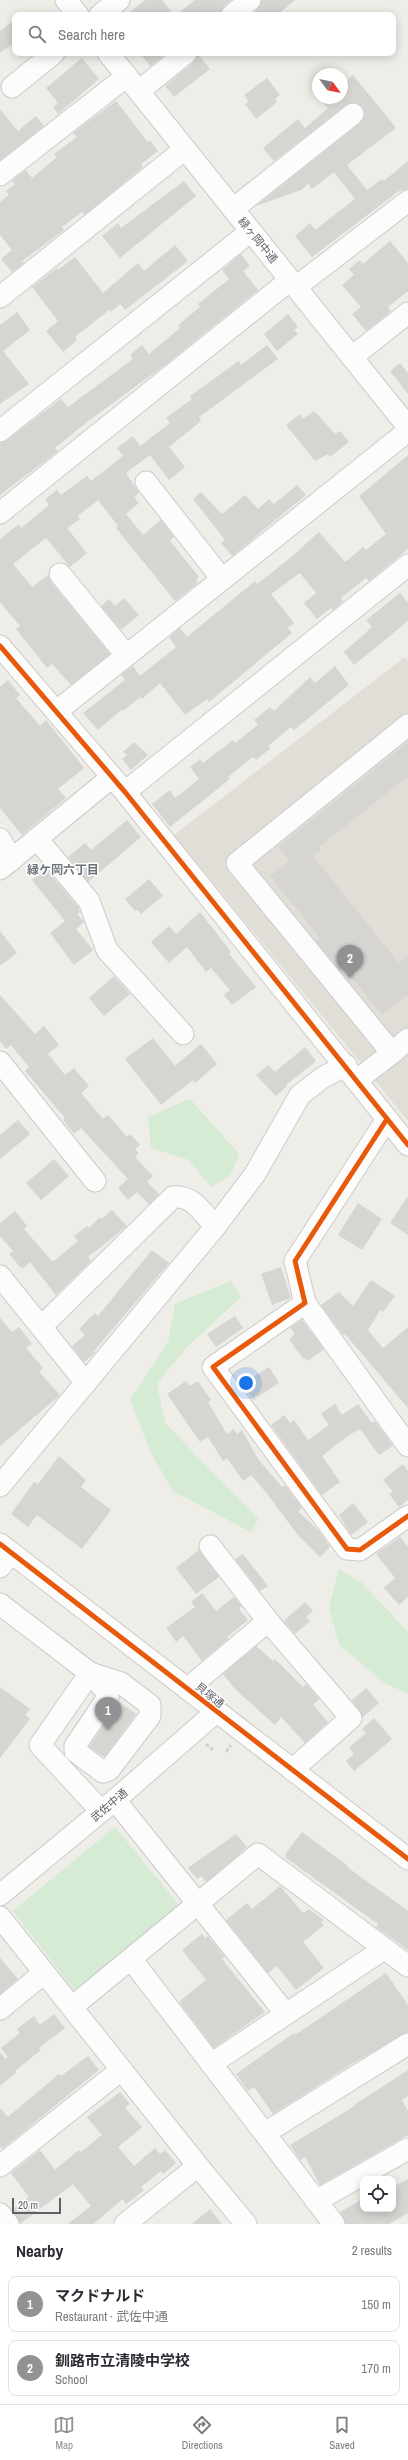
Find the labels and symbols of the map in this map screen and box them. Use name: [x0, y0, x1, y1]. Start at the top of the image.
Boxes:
north arrow: [312, 68, 348, 104]
street label: 緑ヶ岡中通: [235, 214, 281, 266]
district label: 緑ケ岡六丁目: [27, 862, 99, 878]
pin: 2: [337, 945, 363, 978]
your location: [236, 1373, 256, 1393]
street label: 貝塚通: [193, 1679, 227, 1711]
pin: 1: [95, 1697, 121, 1730]
street label: 武佐中通: [88, 1785, 130, 1825]
scale bar: [12, 2196, 61, 2215]

